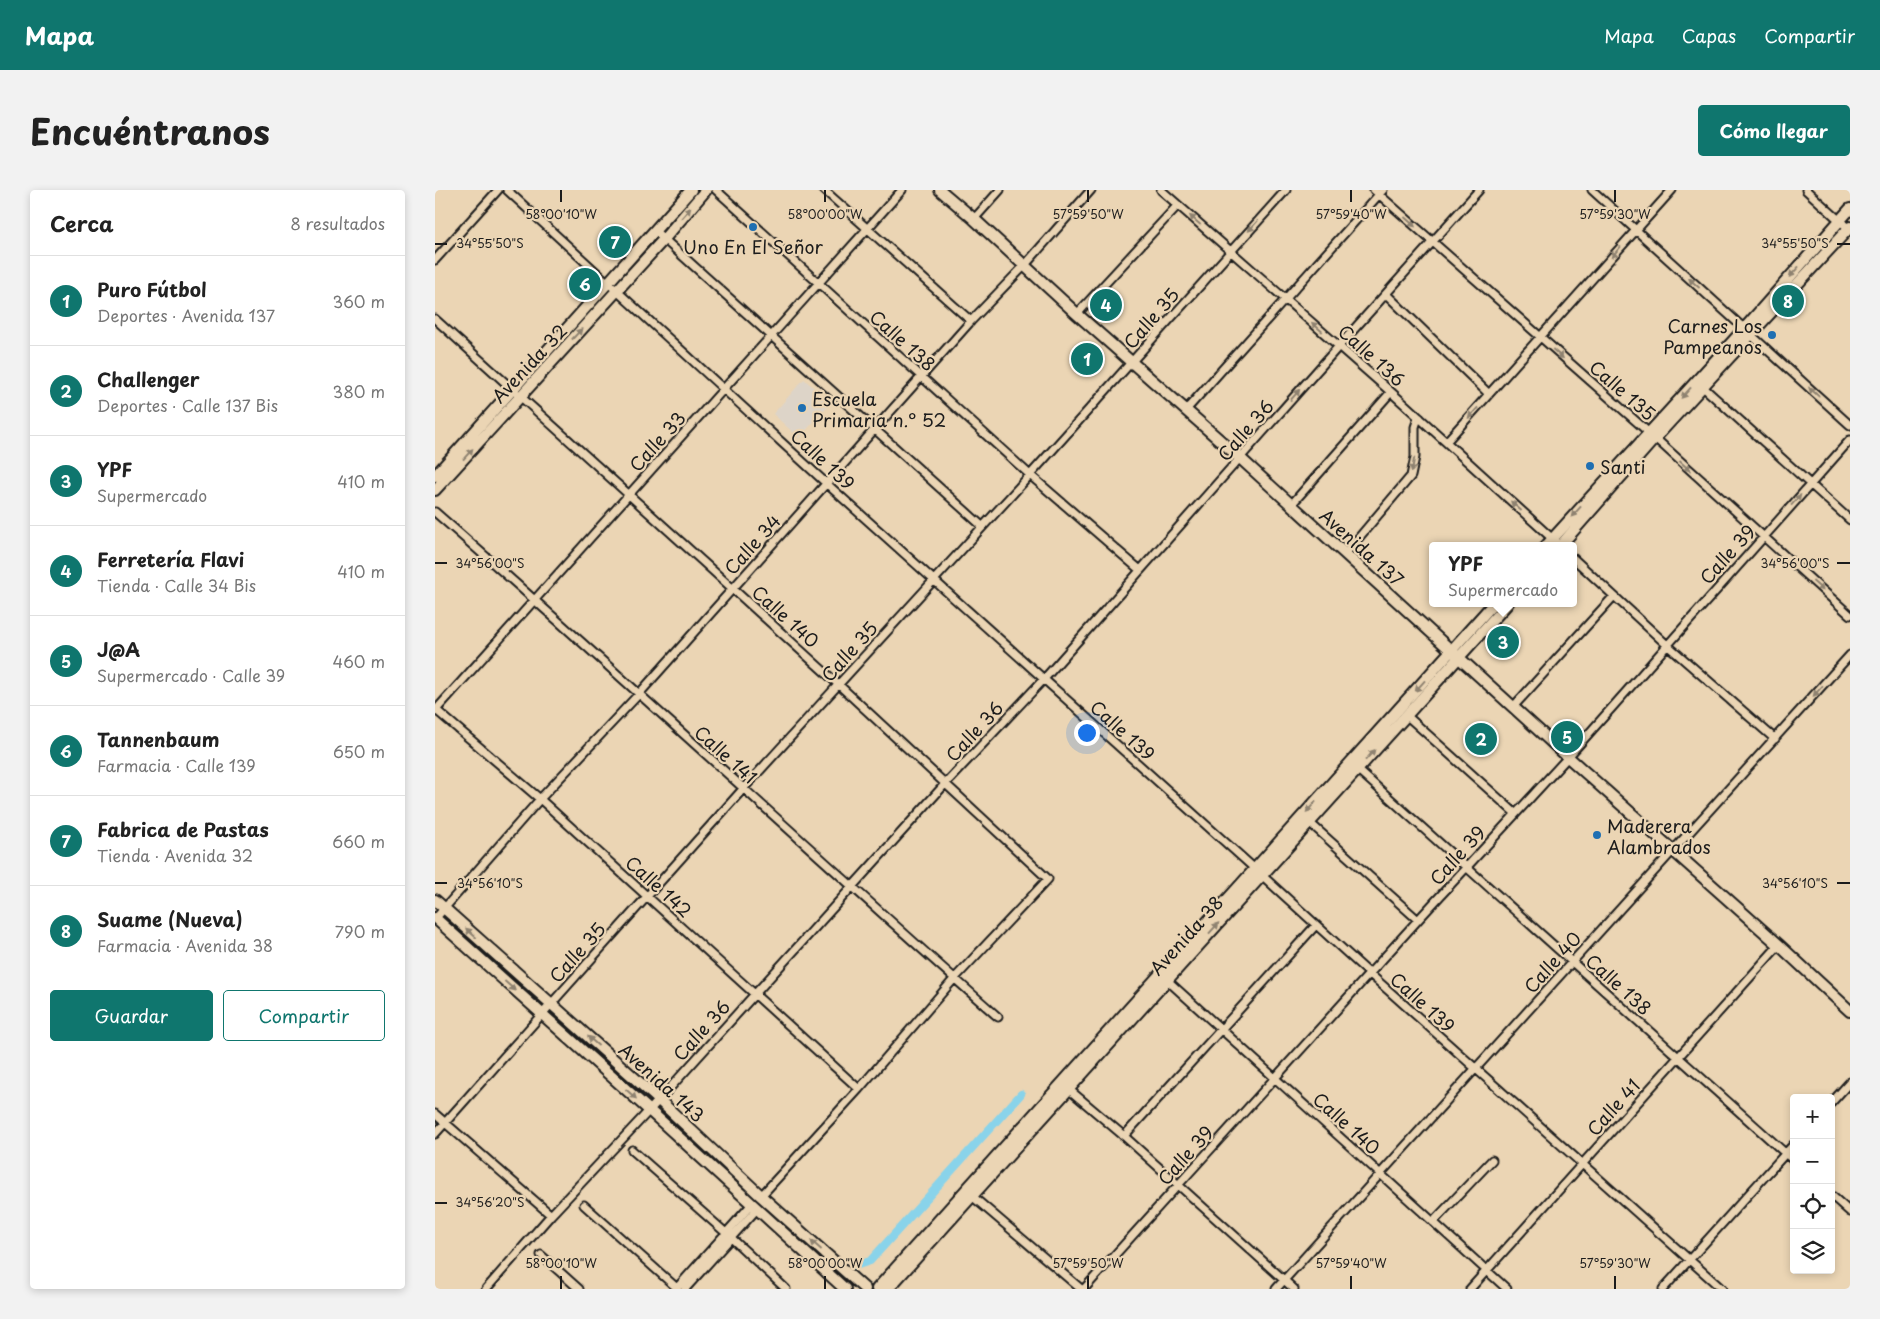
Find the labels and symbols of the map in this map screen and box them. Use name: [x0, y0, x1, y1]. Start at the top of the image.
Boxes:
text: 58°00'10"W: [525, 205, 598, 223]
text: 58°00'00"W: [788, 205, 863, 223]
text: 57°59'50"W: [1053, 205, 1124, 223]
text: 57°59'40"W: [1315, 205, 1387, 223]
text: 57°59'30"W: [1579, 205, 1651, 223]
one-way arrow: [680, 208, 692, 220]
one-way arrow: [1190, 214, 1202, 226]
one-way arrow: [1404, 217, 1417, 228]
one-way arrow: [1247, 220, 1259, 232]
marker: Uno En El Señor: [747, 221, 759, 233]
pin: 7: [599, 223, 631, 261]
place label: Uno En El Señor: [683, 233, 824, 260]
text: 34°55'50"S: [456, 234, 524, 252]
text: 34°55'50"S: [1761, 234, 1829, 252]
one-way arrow: [1610, 245, 1621, 258]
pin: 6: [569, 265, 601, 303]
one-way arrow: [1789, 265, 1800, 278]
one-way arrow: [1688, 277, 1700, 289]
street label: Calle 35: [1117, 281, 1185, 355]
pin: 8: [1772, 282, 1804, 320]
pin: 4: [1090, 286, 1122, 324]
street label: Calle 138: [864, 303, 942, 377]
place label: Carnes Los Pampeanos: [1663, 312, 1762, 360]
street label: Avenida 32: [485, 317, 573, 409]
street label: Calle 136: [1333, 318, 1411, 392]
one-way arrow: [1312, 321, 1324, 333]
one-way arrow: [571, 328, 583, 340]
marker: Carnes Los Pampeanos: [1766, 329, 1778, 341]
pin: 1: [1071, 340, 1103, 378]
one-way arrow: [1551, 348, 1564, 359]
street label: Calle 135: [1584, 353, 1662, 427]
place label: Escuela Primaria n.° 52: [812, 385, 946, 433]
one-way arrow: [1680, 386, 1692, 398]
one-way arrow: [1808, 386, 1820, 398]
one-way arrow: [1290, 389, 1301, 402]
street label: Calle 36: [1211, 393, 1279, 467]
marker: Escuela Primaria n.° 52: [796, 402, 808, 414]
street label: Calle 33: [622, 405, 692, 477]
one-way arrow: [1467, 406, 1479, 418]
street label: Calle 139: [785, 422, 861, 496]
one-way arrow: [462, 448, 474, 460]
place label: Santi: [1600, 453, 1646, 480]
one-way arrow: [1409, 458, 1417, 474]
marker: Santi: [1584, 460, 1596, 472]
one-way arrow: [1678, 460, 1690, 472]
one-way arrow: [1790, 494, 1801, 507]
one-way arrow: [1511, 500, 1523, 512]
street label: Avenida 137: [1314, 502, 1410, 592]
one-way arrow: [1570, 506, 1582, 518]
street label: Calle 34: [717, 508, 787, 580]
street label: Calle 39: [1693, 518, 1761, 590]
text: 34°56'00"S: [455, 554, 525, 572]
text: 34°56'00"S: [1760, 554, 1830, 572]
street label: Calle 140: [746, 578, 826, 654]
one-way arrow: [1812, 581, 1825, 592]
street label: Calle 35: [814, 615, 884, 687]
pin: 3: [1487, 623, 1519, 661]
one-way arrow: [1414, 680, 1425, 693]
one-way arrow: [1812, 684, 1823, 697]
street label: Calle 139: [1085, 693, 1161, 767]
street label: Calle 36: [939, 695, 1009, 767]
pin: 5: [1551, 718, 1583, 756]
street label: Calle 141: [689, 719, 763, 789]
your location: [1074, 720, 1100, 746]
pin: 2: [1465, 720, 1497, 758]
one-way arrow: [1364, 749, 1375, 762]
one-way arrow: [1305, 801, 1317, 813]
place label: Maderera Alambrados: [1607, 812, 1711, 860]
street label: Calle 39: [1423, 819, 1491, 891]
marker: Maderera Alambrados: [1591, 829, 1603, 841]
street label: Calle 142: [620, 849, 698, 923]
text: 34°56'10"S: [457, 874, 523, 892]
text: 34°56'10"S: [1762, 874, 1828, 892]
street label: Avenida 38: [1143, 889, 1229, 981]
street label: Calle 35: [542, 916, 612, 988]
one-way arrow: [1208, 923, 1220, 935]
street label: Calle 40: [1517, 925, 1587, 999]
one-way arrow: [465, 927, 478, 938]
street label: Calle 138: [1580, 947, 1658, 1021]
street label: Calle 139: [1385, 965, 1461, 1039]
one-way arrow: [504, 980, 516, 992]
street label: Calle 36: [666, 993, 736, 1067]
one-way arrow: [587, 1035, 599, 1047]
street label: Avenida 143: [613, 1036, 711, 1128]
street label: Calle 41: [1580, 1073, 1646, 1141]
street label: Calle 140: [1307, 1085, 1387, 1161]
one-way arrow: [625, 1088, 637, 1100]
street label: Calle 39: [1151, 1119, 1219, 1191]
text: 34°56'20"S: [456, 1193, 524, 1211]
one-way arrow: [810, 1240, 822, 1251]
text: 58°00'10"W: [525, 1254, 598, 1272]
text: 58°00'00"W: [788, 1254, 863, 1272]
text: 57°59'50"W: [1053, 1254, 1124, 1272]
text: 57°59'40"W: [1315, 1254, 1387, 1272]
text: 57°59'30"W: [1579, 1254, 1651, 1272]

